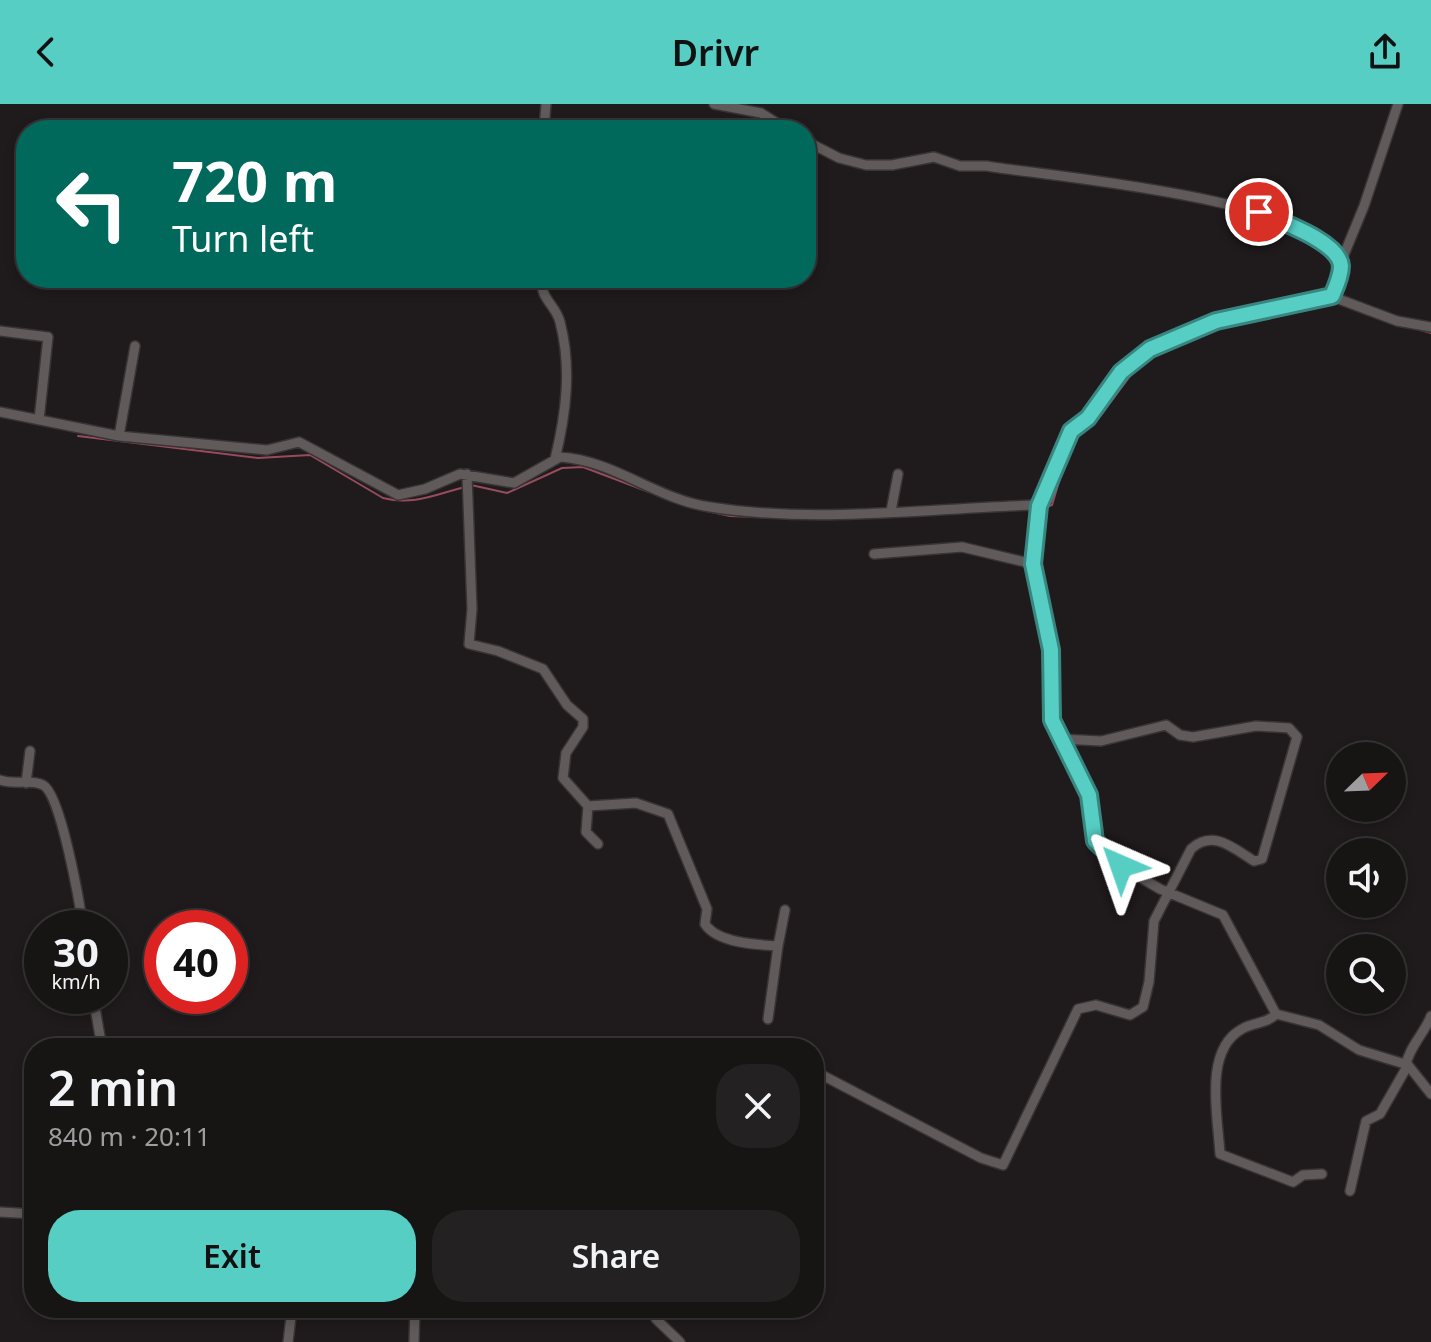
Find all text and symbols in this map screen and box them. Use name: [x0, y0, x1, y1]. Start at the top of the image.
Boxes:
text: Drivr: [672, 28, 759, 77]
icon: back: [24, 30, 68, 74]
icon: share: [1363, 30, 1407, 74]
text: 720 m: [172, 142, 337, 218]
icon: left: [40, 152, 144, 256]
pin: [1225, 178, 1293, 246]
icon: arrive: [1237, 190, 1281, 234]
text: Turn left: [172, 214, 314, 263]
north arrow: [1326, 742, 1406, 822]
map controls: [1326, 742, 1406, 1014]
position arrow: [1079, 824, 1163, 908]
button: sound: [1326, 838, 1406, 918]
speed limit sign: 40: [144, 910, 248, 1014]
text: 30: [53, 924, 99, 979]
button: search: [1326, 934, 1406, 1014]
text: km/h: [51, 968, 101, 995]
text: 2 min: [48, 1055, 178, 1120]
button: close: [716, 1064, 800, 1148]
text: 840 m · 20:11: [48, 1118, 211, 1154]
button: Exit: [48, 1210, 416, 1302]
button: Share: [432, 1210, 800, 1302]

